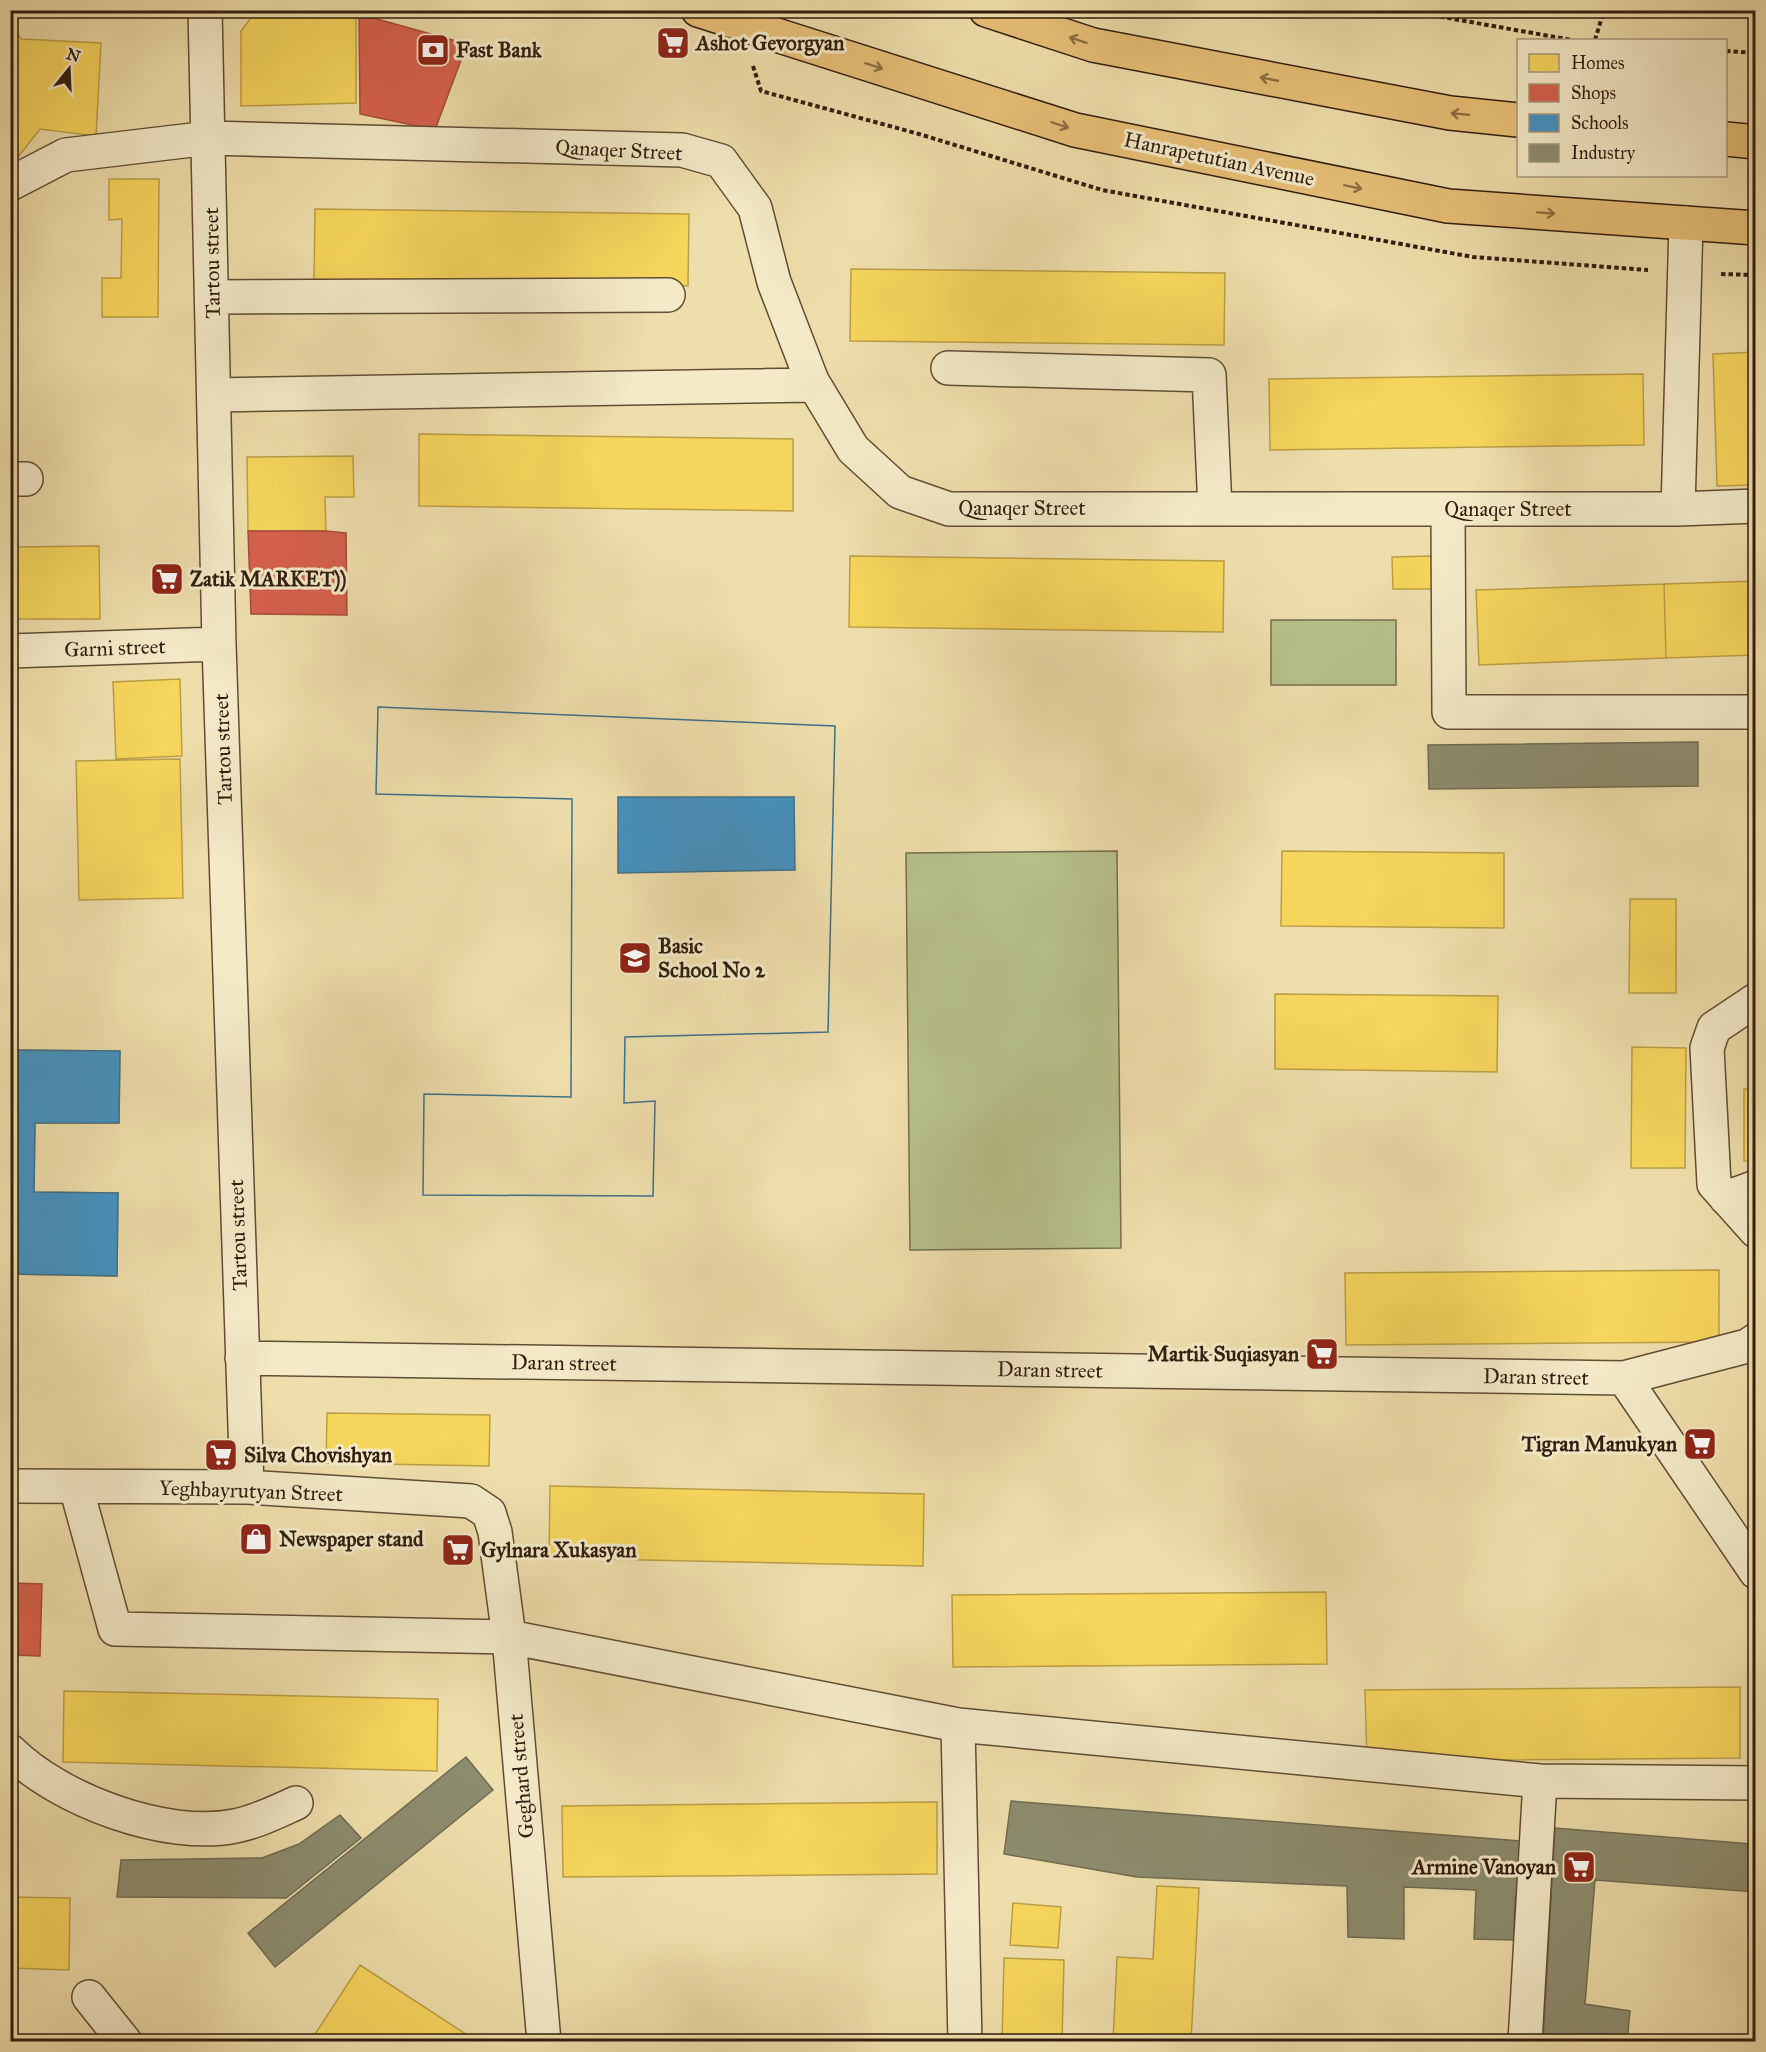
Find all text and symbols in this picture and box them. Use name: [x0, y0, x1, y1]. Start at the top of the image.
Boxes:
supermarket icon: Ashot Gevorgyan: [655, 25, 691, 61]
place label: Ashot Gevorgyan: [694, 30, 845, 56]
bank icon: Fast Bank: [415, 32, 451, 68]
one-way arrow: [1069, 34, 1088, 45]
place label: Fast Bank: [456, 37, 543, 63]
north arrow: [39, 39, 99, 99]
legend: [1517, 39, 1727, 177]
text: N: [64, 44, 83, 66]
text: Homes: [1571, 52, 1625, 74]
one-way arrow: [864, 61, 883, 72]
one-way arrow: [1259, 73, 1279, 84]
text: Shops: [1571, 82, 1616, 104]
one-way arrow: [1451, 109, 1471, 120]
text: Schools: [1571, 112, 1629, 134]
one-way arrow: [1050, 120, 1069, 131]
street label: Hanrapetutian Avenue: [1121, 126, 1317, 192]
street label: Qanaqer Street: [555, 134, 684, 166]
text: Industry: [1571, 142, 1636, 164]
one-way arrow: [1343, 182, 1362, 193]
street label: Tartou street: [198, 206, 226, 319]
one-way arrow: [1535, 208, 1555, 219]
street label: Qanaqer Street: [958, 495, 1086, 521]
street label: Qanaqer Street: [1444, 496, 1572, 522]
supermarket icon: Zatik MARKET)): [149, 561, 185, 597]
place label: Zatik MARKET)): [190, 566, 347, 592]
street label: Garni street: [64, 633, 167, 663]
street label: Tartou street: [208, 692, 238, 805]
place label: Basic School No 2: [658, 933, 766, 983]
school or university icon: Basic School No 2: [617, 940, 653, 976]
street label: Tartou street: [223, 1178, 253, 1291]
supermarket icon: Martik Suqiasyan: [1304, 1336, 1340, 1372]
place label: Martik Suqiasyan: [1148, 1341, 1300, 1367]
street label: Daran street: [511, 1349, 618, 1377]
street label: Daran street: [997, 1356, 1104, 1384]
street label: Daran street: [1483, 1363, 1590, 1391]
supermarket icon: Tigran Manukyan: [1682, 1426, 1718, 1462]
place label: Tigran Manukyan: [1521, 1431, 1678, 1457]
supermarket icon: Silva Chovishyan: [203, 1437, 239, 1473]
place label: Silva Chovishyan: [244, 1442, 393, 1468]
street label: Yeghbayrutyan Street: [159, 1475, 344, 1507]
shop icon: Newspaper stand: [238, 1521, 274, 1557]
place label: Newspaper stand: [279, 1526, 424, 1552]
supermarket icon: Gylnara Xukasyan: [440, 1532, 476, 1568]
place label: Gylnara Xukasyan: [481, 1537, 637, 1563]
street label: Geghard street: [503, 1712, 539, 1839]
supermarket icon: Armine Vanoyan: [1561, 1849, 1597, 1885]
place label: Armine Vanoyan: [1410, 1854, 1557, 1880]

